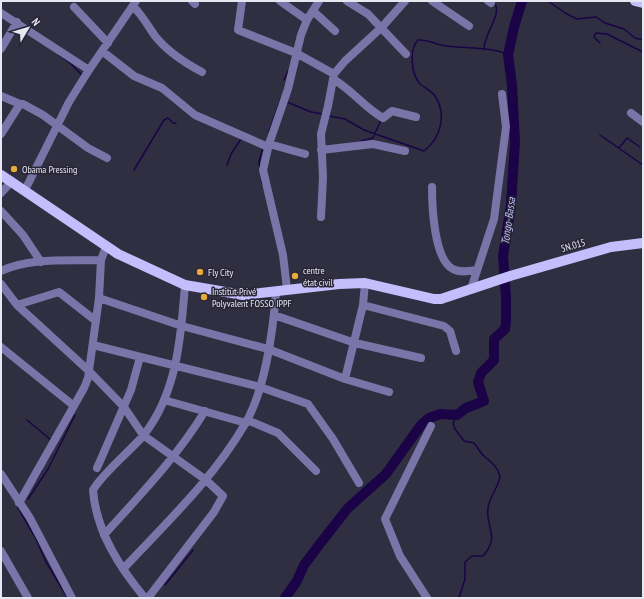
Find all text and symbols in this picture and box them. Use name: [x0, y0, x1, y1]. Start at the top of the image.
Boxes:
north arrow: [8, 8, 48, 48]
text: N: [29, 15, 43, 29]
place label: Obama Pressing: [22, 163, 77, 176]
marker: Obama Pressing: [9, 164, 19, 174]
water label: Tongo-Bassa: [498, 196, 518, 245]
street label: 5N.015: [559, 236, 587, 255]
place label: centre état civil: [303, 264, 334, 289]
place label: Fly City: [208, 266, 233, 279]
marker: Fly City: [195, 267, 205, 277]
marker: centre état civil: [290, 271, 300, 281]
place label: Institut Privé Polyvalent FOSSO IPPF: [212, 285, 292, 310]
marker: Institut Privé Polyvalent FOSSO IPPF: [199, 292, 209, 302]

